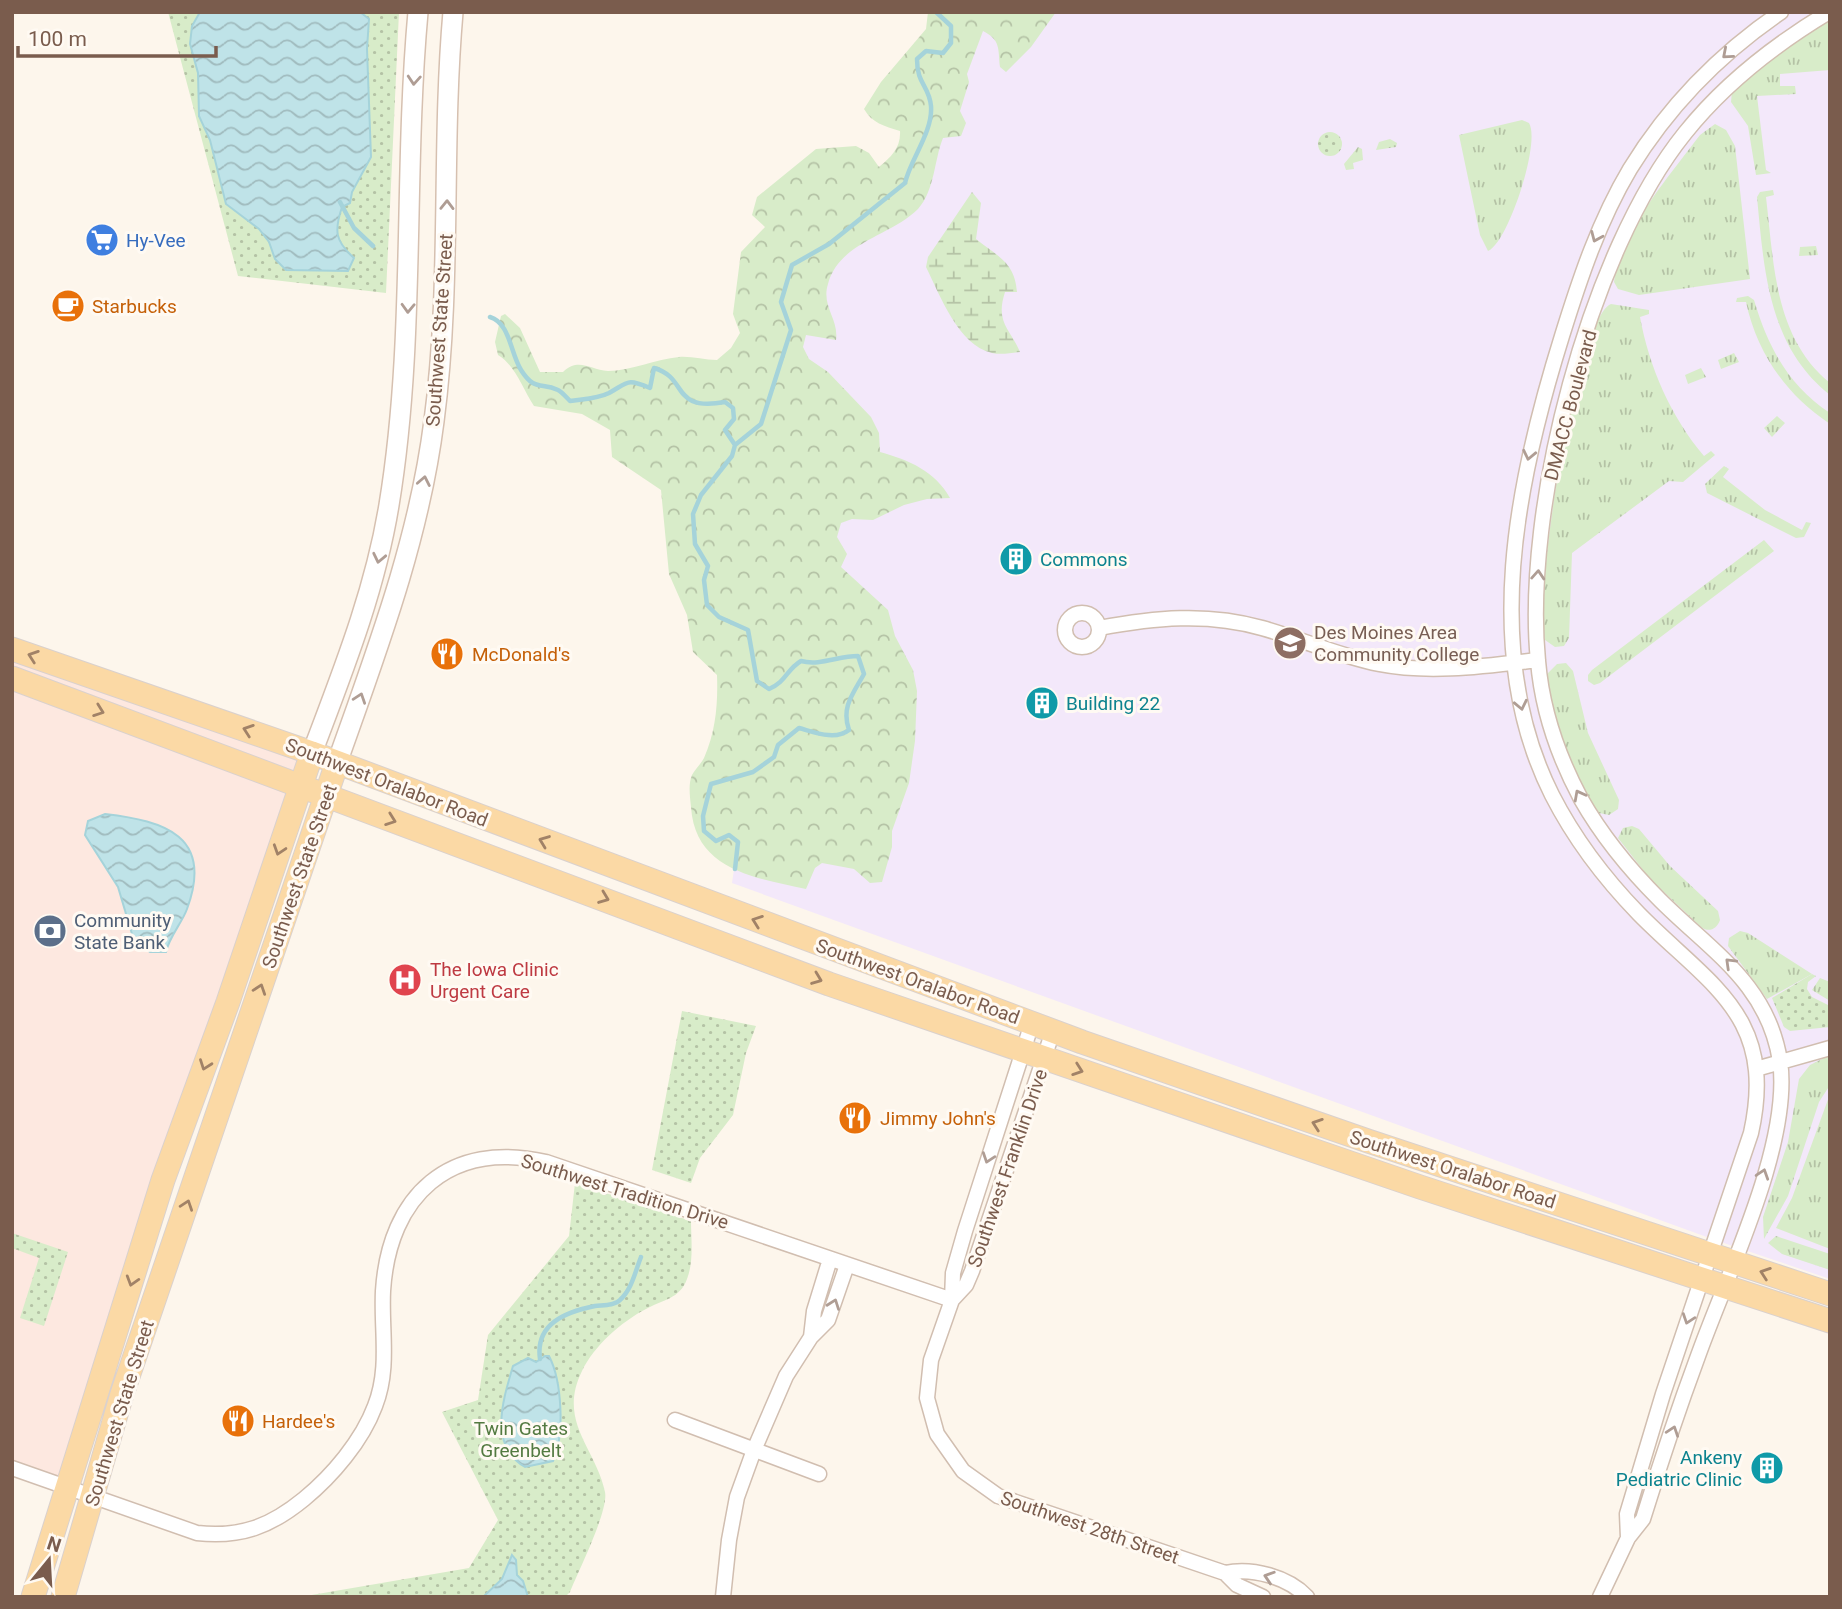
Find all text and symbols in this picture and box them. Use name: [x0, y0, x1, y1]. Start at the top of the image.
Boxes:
scale bar: [18, 14, 215, 58]
text: 100 m: [28, 27, 87, 51]
one-way arrow: [1723, 46, 1736, 58]
one-way arrow: [406, 75, 421, 86]
one-way arrow: [439, 200, 454, 211]
supermarket icon: Hy-Vee: [83, 221, 121, 259]
place label: Hy-Vee: [126, 229, 186, 252]
one-way arrow: [1590, 231, 1604, 243]
street label: Southwest State Street: [421, 233, 458, 427]
cafe icon: Starbucks: [49, 287, 87, 325]
place label: Starbucks: [92, 295, 177, 318]
one-way arrow: [401, 303, 416, 314]
street label: DMACC Boulevard: [1539, 327, 1602, 483]
one-way arrow: [1523, 449, 1538, 461]
one-way arrow: [416, 475, 431, 487]
building icon: Commons: [997, 540, 1035, 578]
place label: Commons: [1040, 548, 1128, 571]
one-way arrow: [372, 552, 387, 564]
one-way arrow: [1530, 569, 1545, 580]
place label: Des Moines Area Community College: [1314, 621, 1479, 666]
school or university icon: Des Moines Area Community College: [1271, 624, 1309, 662]
restaurant icon: McDonald's: [428, 635, 466, 673]
place label: McDonald's: [472, 643, 570, 666]
one-way arrow: [27, 650, 39, 664]
building icon: Building 22: [1023, 684, 1061, 722]
place label: Building 22: [1066, 692, 1160, 715]
one-way arrow: [352, 693, 366, 705]
one-way arrow: [1512, 699, 1527, 711]
one-way arrow: [93, 702, 105, 716]
one-way arrow: [242, 724, 254, 738]
street label: Southwest Oralabor Road: [282, 733, 491, 832]
street label: Southwest State Street: [257, 781, 342, 971]
one-way arrow: [1574, 789, 1588, 802]
one-way arrow: [384, 812, 396, 826]
one-way arrow: [539, 835, 551, 849]
one-way arrow: [273, 844, 287, 856]
one-way arrow: [598, 890, 610, 904]
place label: Community State Bank: [74, 909, 171, 954]
bank icon: Community State Bank: [31, 912, 69, 950]
one-way arrow: [752, 915, 764, 929]
street label: Southwest Oralabor Road: [813, 934, 1023, 1029]
place label: The Iowa Clinic Urgent Care: [430, 958, 559, 1003]
one-way arrow: [1725, 959, 1738, 972]
hospital icon: The Iowa Clinic Urgent Care: [386, 961, 424, 999]
one-way arrow: [810, 971, 822, 985]
one-way arrow: [252, 984, 267, 996]
one-way arrow: [199, 1059, 213, 1071]
one-way arrow: [1071, 1062, 1084, 1076]
street label: Southwest Franklin Drive: [963, 1066, 1052, 1270]
restaurant icon: Jimmy John's: [836, 1099, 874, 1137]
place label: Jimmy John's: [880, 1107, 996, 1130]
one-way arrow: [1311, 1118, 1323, 1132]
street label: Southwest Oralabor Road: [1347, 1125, 1559, 1214]
street label: Southwest Tradition Drive: [518, 1149, 731, 1234]
one-way arrow: [982, 1151, 996, 1164]
one-way arrow: [1755, 1169, 1770, 1181]
one-way arrow: [179, 1199, 193, 1211]
one-way arrow: [1759, 1267, 1772, 1281]
one-way arrow: [125, 1274, 140, 1286]
one-way arrow: [826, 1298, 840, 1310]
one-way arrow: [1682, 1313, 1696, 1325]
street label: Southwest State Street: [80, 1317, 159, 1509]
restaurant icon: Hardee's: [219, 1402, 257, 1440]
place label: Hardee's: [262, 1410, 335, 1433]
park label: Twin Gates Greenbelt: [474, 1417, 568, 1462]
one-way arrow: [1664, 1425, 1679, 1437]
place label: Ankeny Pediatric Clinic: [1616, 1446, 1742, 1491]
building icon: Ankeny Pediatric Clinic: [1748, 1449, 1786, 1487]
street label: Southwest 28th Street: [998, 1486, 1182, 1569]
north arrow: [14, 1525, 84, 1595]
text: N: [44, 1531, 64, 1557]
one-way arrow: [1263, 1570, 1275, 1585]

